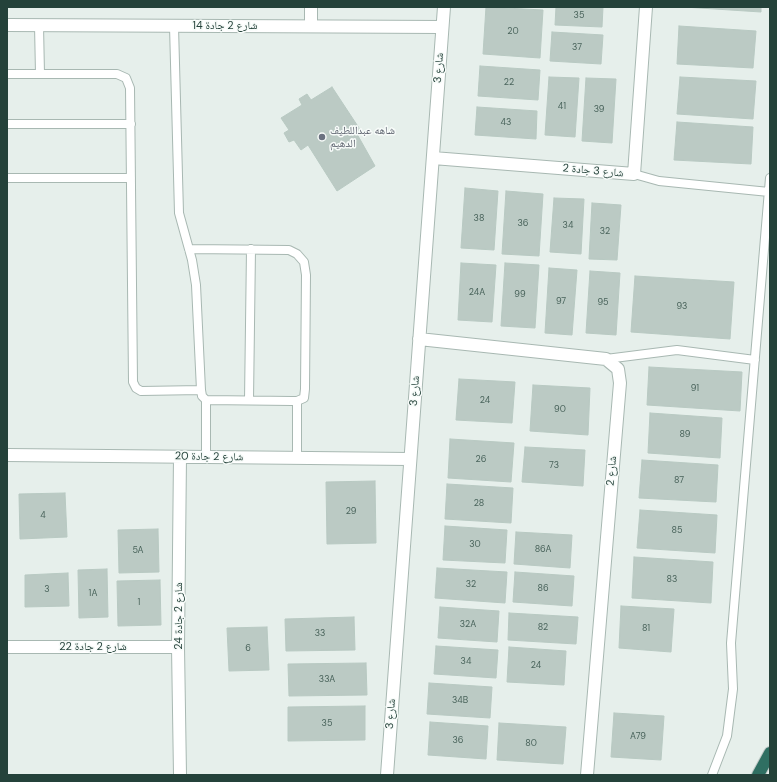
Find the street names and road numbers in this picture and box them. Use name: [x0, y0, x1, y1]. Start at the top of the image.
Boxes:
street label: شارع 2 جادة 14: [193, 19, 257, 33]
street label: شارع 3: [431, 52, 447, 84]
street label: شارع 3 جادة 2: [562, 162, 624, 180]
street label: شارع 3: [407, 375, 423, 407]
street label: شارع 2 جادة 20: [175, 450, 243, 464]
street label: شارع 2: [604, 455, 620, 487]
street label: شارع 2 جادة 24: [172, 582, 186, 650]
street label: شارع 2 جادة 22: [59, 640, 127, 654]
street label: شارع 3: [383, 698, 399, 730]

